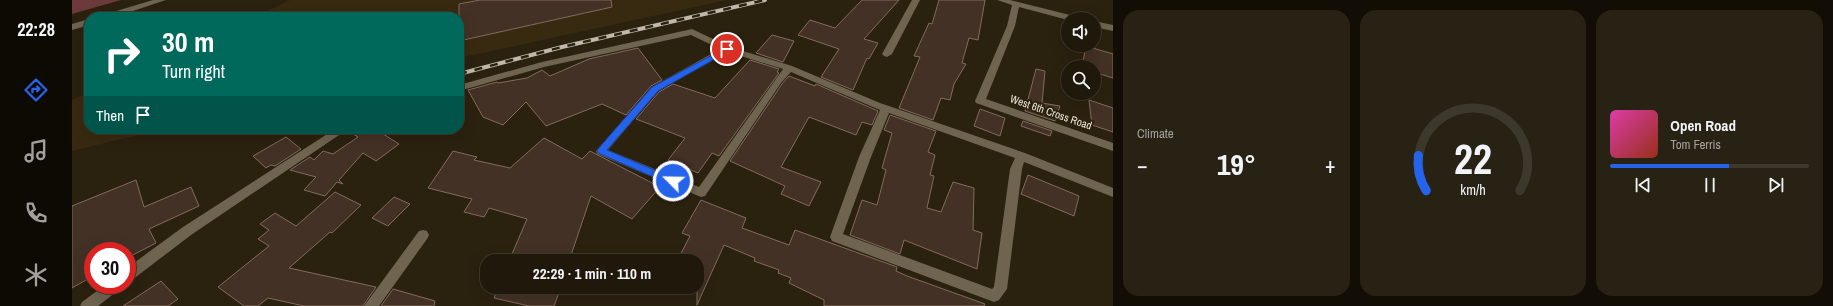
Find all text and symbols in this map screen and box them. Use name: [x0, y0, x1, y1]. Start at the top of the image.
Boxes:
map controls: [1061, 12, 1101, 100]
button: sound: [1061, 12, 1101, 52]
text: 22:28: [17, 17, 55, 42]
text: 30 m: [162, 23, 214, 61]
icon: right: [96, 28, 148, 80]
pin: [710, 32, 744, 66]
icon: arrive: [716, 38, 738, 60]
text: Turn right: [162, 59, 225, 84]
button: search: [1061, 60, 1101, 100]
icon: directions: [22, 76, 50, 104]
street label: West 6th Cross Road: [1008, 91, 1094, 133]
icon: arrive: [132, 104, 154, 126]
text: Then: [96, 105, 124, 126]
text: Open Road: [1670, 115, 1736, 136]
text: Climate: [1137, 125, 1174, 142]
text: 22: [1454, 131, 1492, 187]
text: Tom Ferris: [1670, 136, 1721, 153]
icon: music: [22, 137, 50, 165]
text: 19°: [1217, 144, 1256, 184]
text: −: [1137, 150, 1148, 180]
text: +: [1325, 150, 1336, 180]
position arrow: [652, 160, 694, 202]
icon: previous: [1632, 174, 1654, 196]
icon: pause: [1699, 174, 1721, 196]
icon: next: [1765, 174, 1787, 196]
text: km/h: [1460, 180, 1486, 199]
icon: phone: [22, 199, 50, 227]
speed limit sign: 30: [84, 242, 136, 294]
icon: climate: [22, 261, 50, 289]
text: 22:29 · 1 min · 110 m: [533, 263, 651, 284]

